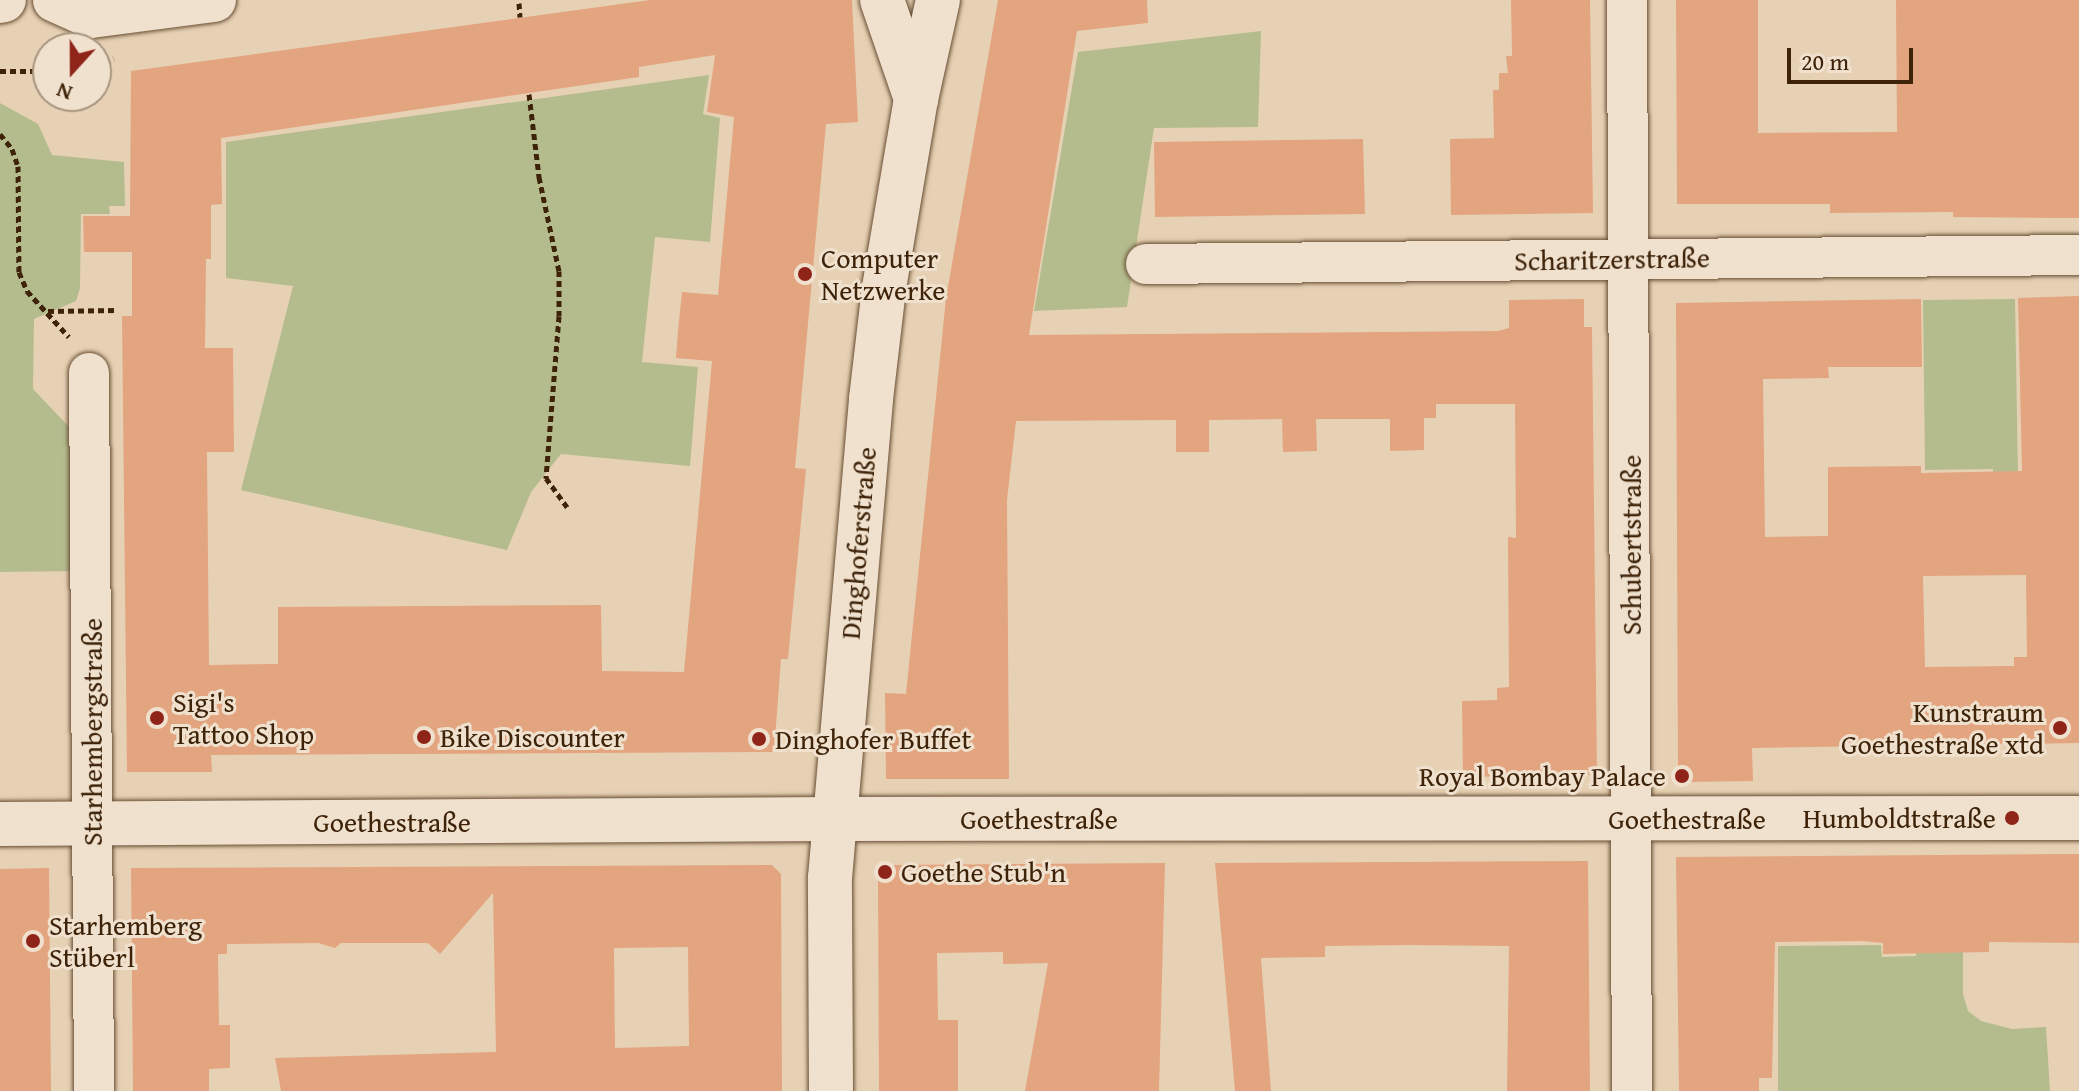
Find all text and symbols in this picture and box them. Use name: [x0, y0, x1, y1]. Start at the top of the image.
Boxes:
north arrow: [32, 32, 112, 112]
scale bar: [1791, 32, 1917, 82]
text: 20 m: [1801, 44, 1849, 79]
text: N: [52, 75, 77, 110]
street label: Scharitzerstraße: [1514, 240, 1710, 278]
place label: Computer Netzwerke: [821, 241, 945, 307]
marker: Computer Netzwerke: [796, 265, 814, 283]
street label: Dinghoferstraße: [833, 445, 883, 641]
street label: Schubertstraße: [1614, 455, 1648, 635]
street label: Starhembergstraße: [75, 618, 109, 846]
place label: Sigi's Tattoo Shop: [173, 685, 314, 751]
place label: Kunstraum Goethestraße xtd: [1841, 695, 2044, 761]
marker: Sigi's Tattoo Shop: [148, 709, 166, 727]
marker: Kunstraum Goethestraße xtd: [2051, 719, 2069, 737]
place label: Bike Discounter: [440, 720, 625, 754]
place label: Dinghofer Buffet: [775, 722, 971, 756]
marker: Bike Discounter: [415, 728, 433, 746]
marker: Dinghofer Buffet: [750, 730, 768, 748]
place label: Royal Bombay Palace: [1419, 759, 1666, 793]
marker: Royal Bombay Palace: [1673, 767, 1691, 785]
place label: Humboldtstraße: [1803, 801, 1996, 835]
street label: Goethestraße: [960, 802, 1118, 836]
street label: Goethestraße: [1608, 802, 1766, 836]
street label: Goethestraße: [313, 805, 471, 839]
marker: Humboldtstraße: [2003, 809, 2021, 827]
place label: Goethe Stub'n: [901, 855, 1066, 889]
marker: Goethe Stub'n: [876, 863, 894, 881]
place label: Starhemberg Stüberl: [49, 908, 202, 974]
marker: Starhemberg Stüberl: [24, 932, 42, 950]

